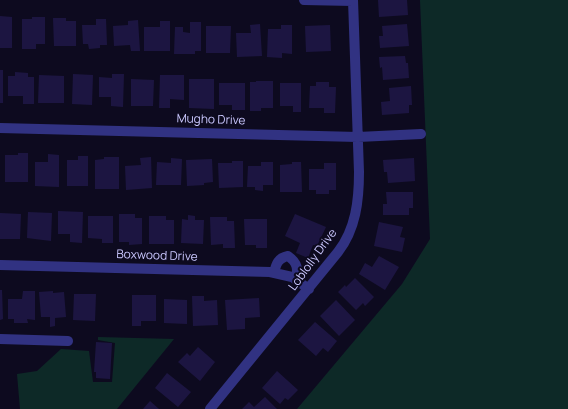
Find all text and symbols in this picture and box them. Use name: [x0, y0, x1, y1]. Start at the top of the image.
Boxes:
street label: Mugho Drive: [176, 112, 246, 128]
street label: Loblolly Drive: [286, 226, 340, 294]
street label: Boxwood Drive: [116, 247, 198, 265]

